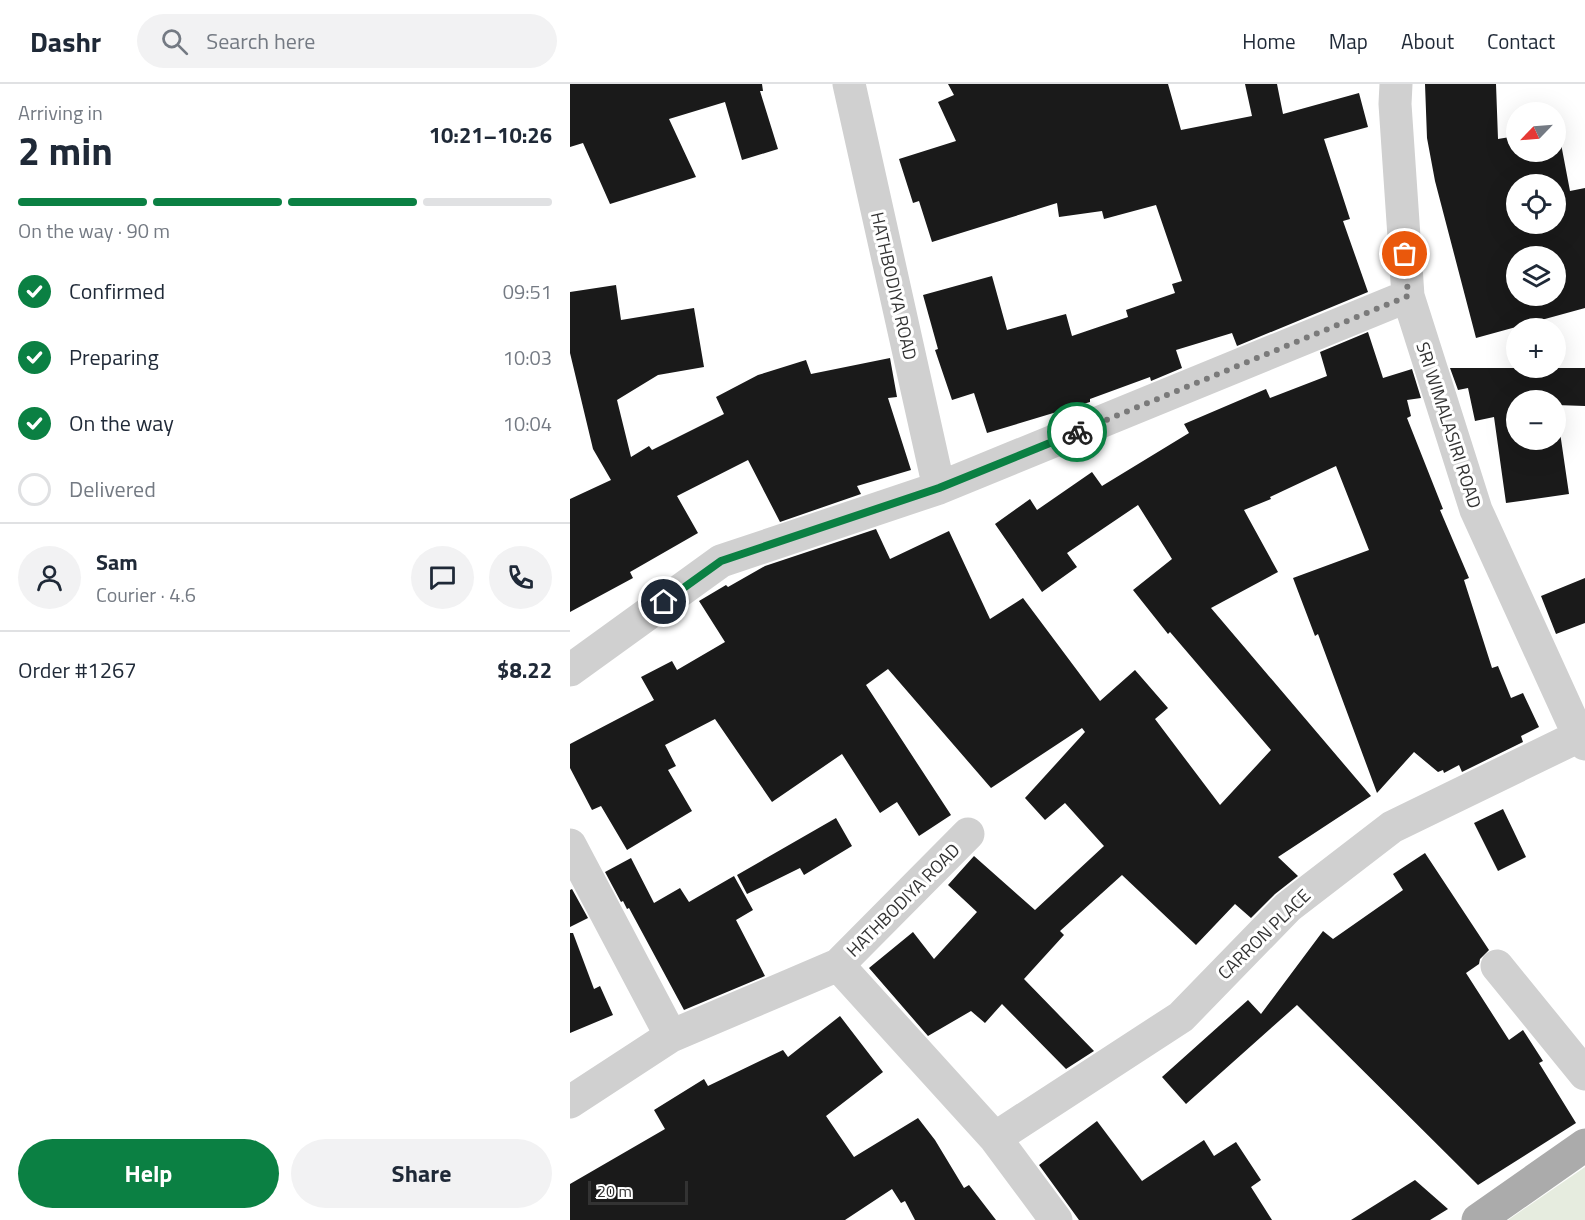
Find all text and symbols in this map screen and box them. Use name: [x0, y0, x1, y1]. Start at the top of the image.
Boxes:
search box: [137, 14, 557, 68]
text: Dashr: [30, 20, 101, 63]
text: Search here: [206, 24, 315, 58]
icon: search: [158, 25, 191, 58]
text: Home: [1242, 25, 1296, 57]
text: Map: [1329, 25, 1368, 57]
text: About: [1401, 25, 1454, 57]
text: Contact: [1487, 25, 1555, 57]
text: Arriving in: [18, 97, 103, 128]
north arrow: [1506, 102, 1566, 162]
map controls: [1506, 102, 1566, 450]
text: 10:21–10:26: [429, 118, 552, 152]
text: 2 min: [18, 121, 113, 180]
button: locate: [1506, 174, 1566, 234]
street label: HATHBODIYA ROAD: [864, 209, 924, 363]
text: On the way · 90 m: [18, 215, 170, 246]
pin: [1379, 228, 1430, 279]
icon: bag: [1388, 237, 1421, 270]
button: layers: [1506, 246, 1566, 306]
text: Confirmed: [69, 274, 165, 308]
icon: check: [18, 275, 51, 308]
text: 09:51: [503, 276, 552, 307]
button: +: [1506, 318, 1566, 378]
street label: SRI WIMALASIRI ROAD: [1409, 338, 1489, 512]
text: Preparing: [69, 340, 159, 374]
icon: check: [18, 341, 51, 374]
text: 10:03: [503, 342, 552, 373]
button: −: [1506, 390, 1566, 450]
courier: [1047, 402, 1107, 462]
text: On the way: [69, 406, 174, 440]
icon: check: [18, 407, 51, 440]
text: 10:04: [503, 408, 552, 439]
icon: bike: [1061, 416, 1094, 449]
text: Delivered: [69, 472, 156, 506]
text: Sam: [96, 545, 138, 579]
button: person: [18, 546, 81, 609]
button: chat: [411, 546, 474, 609]
button: phone: [489, 546, 552, 609]
pin: [638, 576, 689, 627]
text: Courier · 4.6: [96, 579, 196, 610]
icon: home: [647, 585, 680, 618]
text: Order #1267: [18, 653, 137, 687]
text: $8.22: [497, 653, 552, 687]
street label: HATHBODIYA ROAD: [840, 837, 966, 963]
street label: CARRON PLACE: [1211, 882, 1317, 985]
button: Help: [18, 1139, 279, 1208]
button: Share: [291, 1139, 552, 1208]
scale bar: [588, 1178, 688, 1206]
text: 20 m: [597, 1179, 632, 1203]

